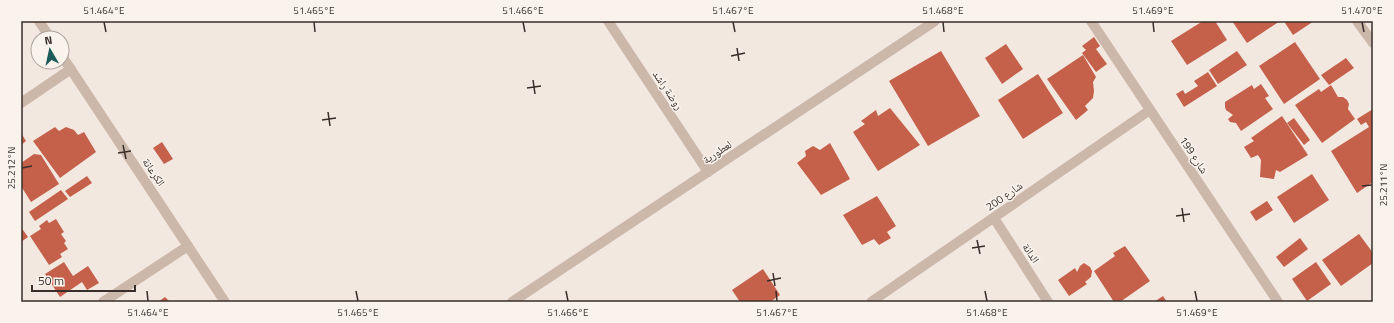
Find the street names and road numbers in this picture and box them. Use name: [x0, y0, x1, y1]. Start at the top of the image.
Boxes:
street label: روضة راشد: [649, 67, 687, 113]
street label: شارع 199: [1176, 133, 1212, 177]
street label: لعطورية: [699, 136, 735, 168]
street label: الكرعانة: [139, 155, 169, 189]
street label: شارع 200: [982, 177, 1026, 215]
street label: الدانة: [1019, 240, 1043, 266]

